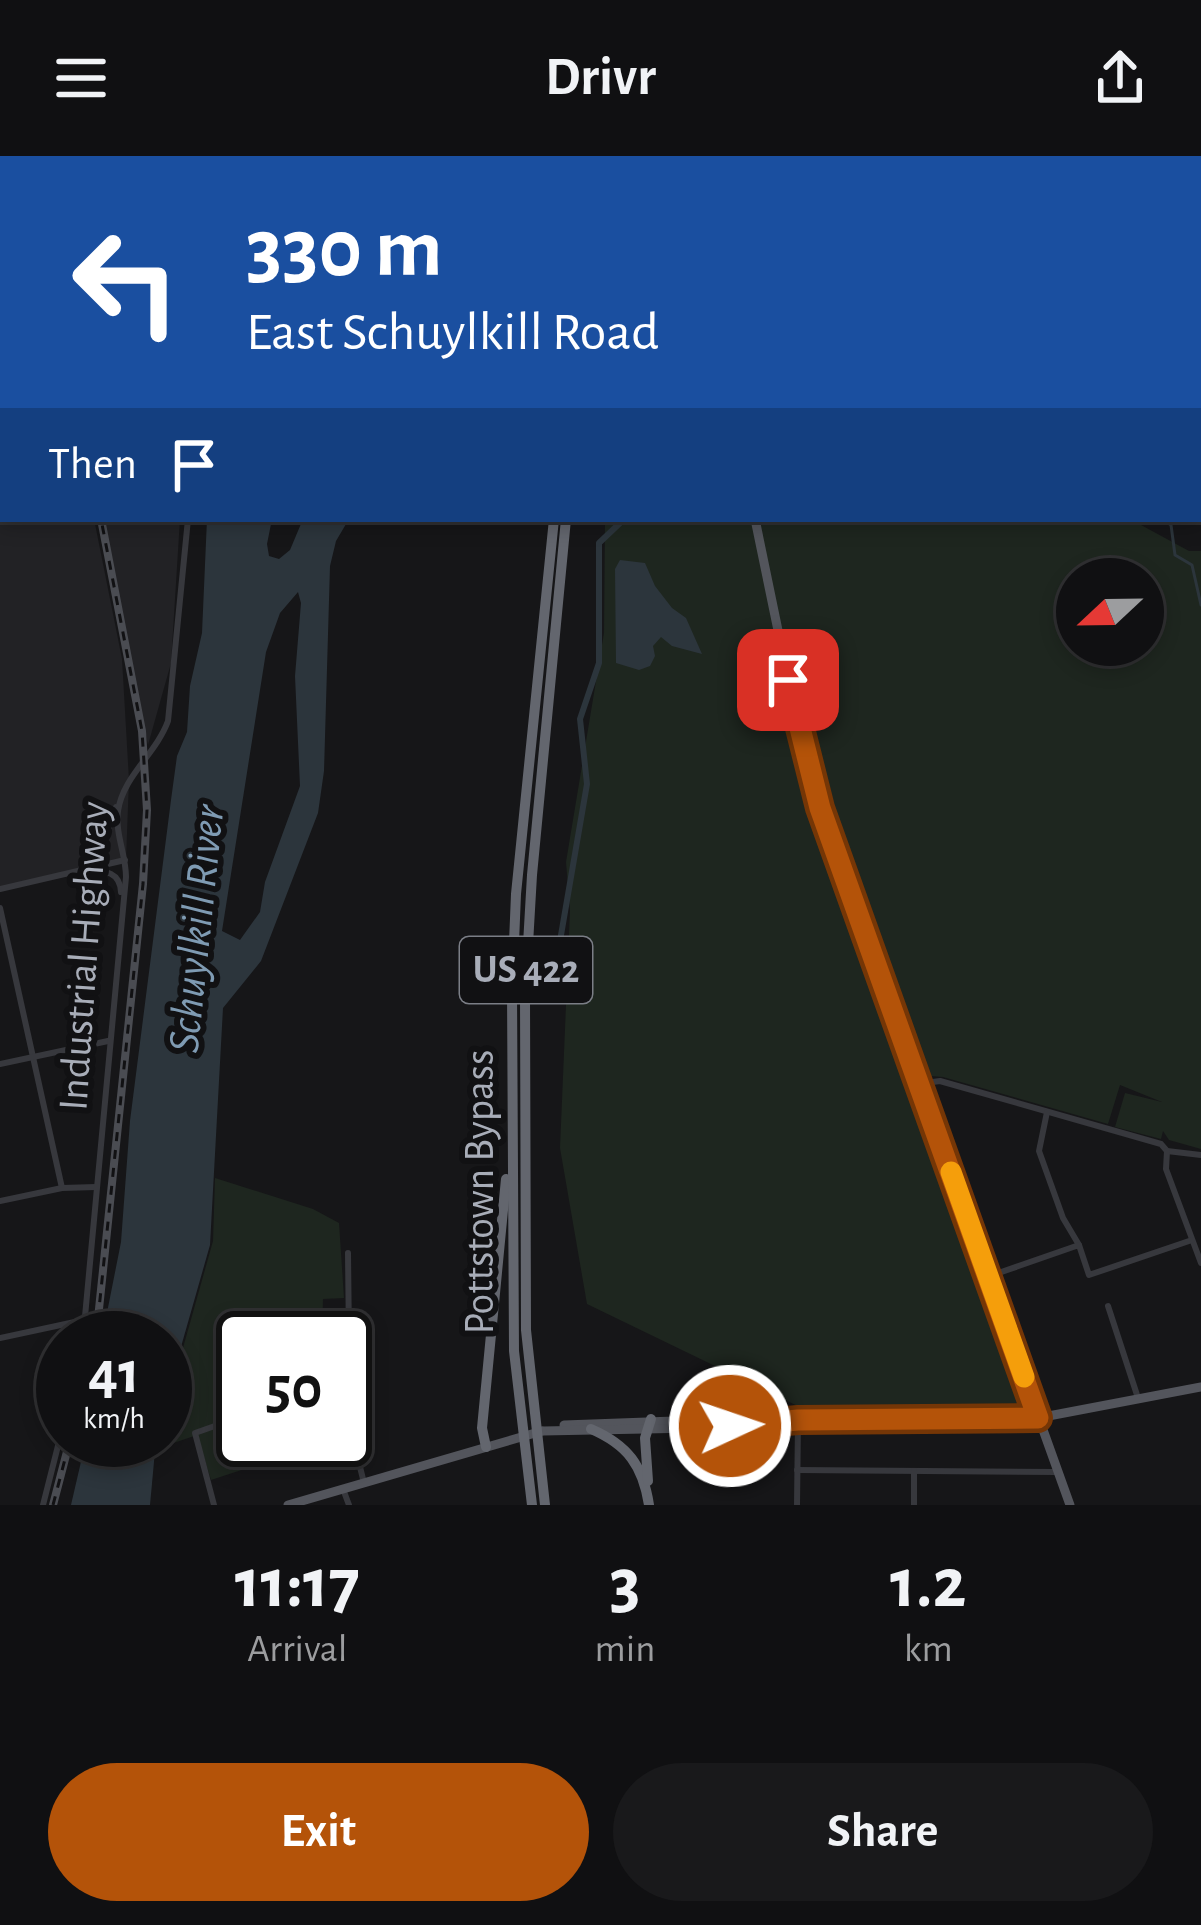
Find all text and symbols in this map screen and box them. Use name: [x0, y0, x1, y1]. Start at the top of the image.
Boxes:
icon: menu: [48, 45, 114, 111]
icon: share: [1087, 45, 1153, 111]
text: Drivr: [545, 51, 656, 105]
icon: left: [48, 204, 204, 360]
text: 330 m: [246, 208, 443, 292]
text: East Schuylkill Road: [246, 306, 659, 360]
icon: arrive: [161, 432, 227, 498]
text: Then: [48, 442, 137, 487]
north arrow: [1056, 558, 1164, 666]
map controls: [1056, 558, 1164, 666]
pin: [737, 629, 839, 731]
icon: arrive: [755, 647, 821, 713]
street label: Industrial Highway: [52, 800, 116, 1112]
water label: Schuylkill River: [162, 802, 233, 1055]
road number: US 422: [460, 937, 592, 1003]
street label: Pottstown Bypass: [459, 1049, 501, 1335]
speed limit sign: 50: [216, 1311, 372, 1467]
text: 41: [88, 1344, 140, 1404]
position arrow: [667, 1363, 793, 1489]
text: km/h: [83, 1404, 145, 1434]
text: 11:17: [235, 1548, 360, 1620]
text: 3: [609, 1548, 641, 1620]
text: 1.2: [890, 1548, 966, 1620]
text: Arrival: [247, 1630, 347, 1669]
text: min: [595, 1630, 655, 1669]
text: km: [904, 1630, 953, 1669]
button: Exit: [48, 1763, 589, 1901]
button: Share: [613, 1763, 1153, 1901]

